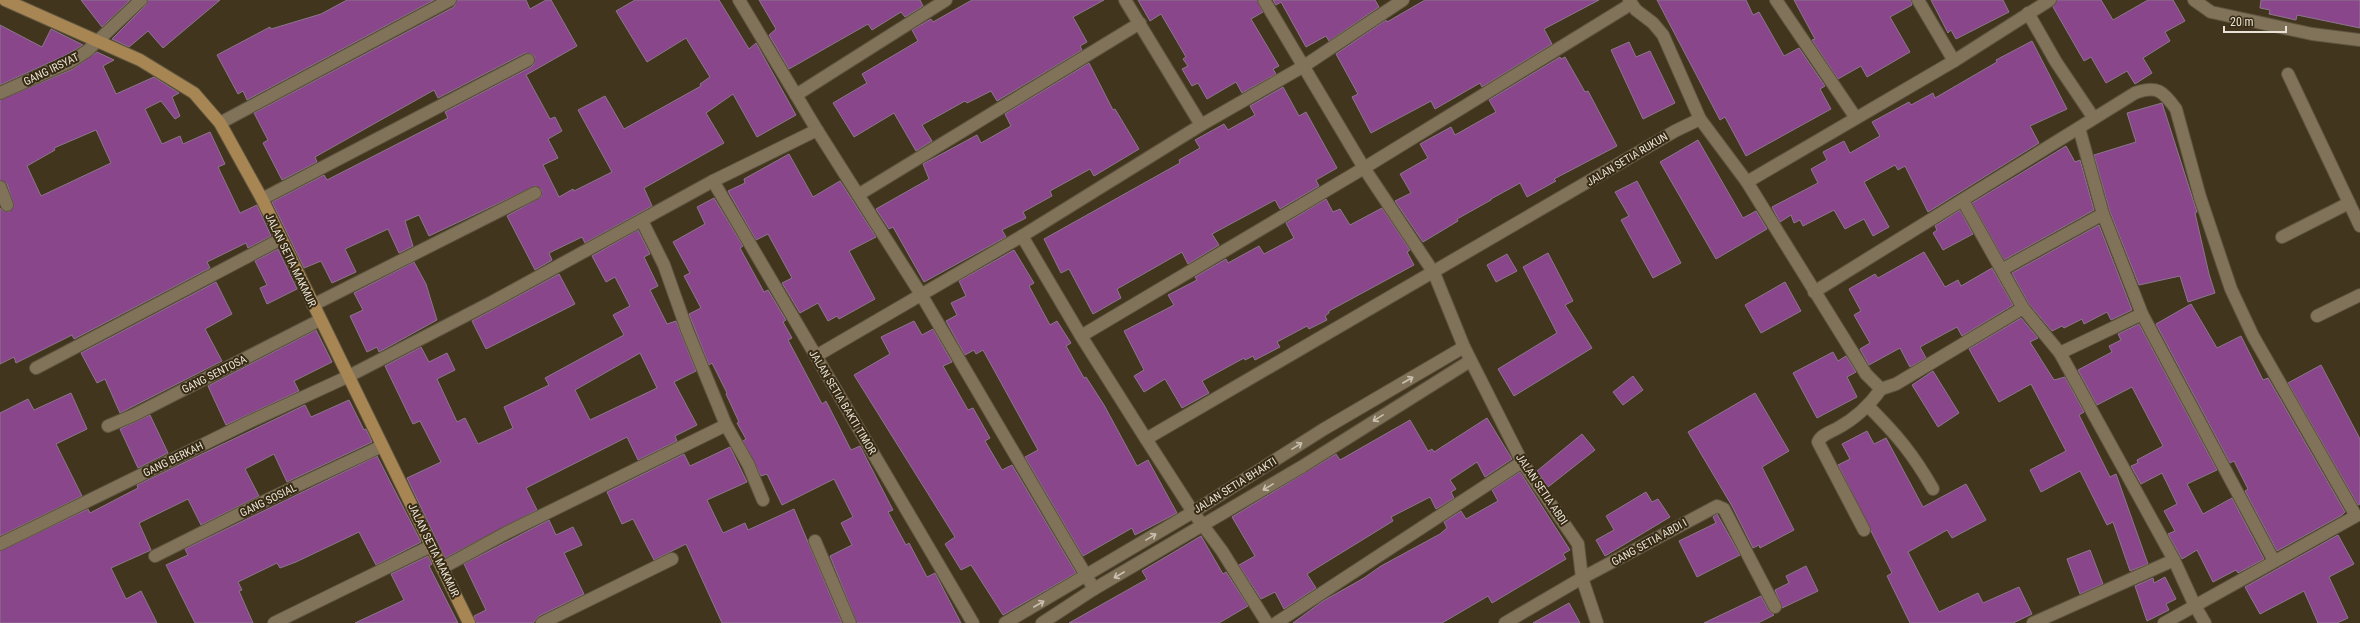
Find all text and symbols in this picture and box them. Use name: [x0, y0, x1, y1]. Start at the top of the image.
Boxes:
scale bar: [2224, 8, 2286, 34]
text: 20 m: [2230, 15, 2254, 29]
street label: GANG IRSYAT: [22, 50, 81, 88]
street label: JALAN SETIA RUKUN: [1584, 130, 1670, 189]
street label: JALAN SETIA MAKMUR: [262, 211, 319, 309]
street label: JALAN SETIA BAKTI TIMOR: [806, 348, 879, 457]
street label: GANG SENTOSA: [180, 352, 249, 396]
one-way arrow: [1402, 375, 1414, 383]
one-way arrow: [1372, 415, 1384, 423]
street label: GANG BERKAH: [141, 439, 205, 480]
one-way arrow: [1291, 442, 1302, 450]
street label: JALAN SETIA ABDI: [1513, 451, 1570, 527]
street label: JALAN SETIA BHAKTI: [1192, 455, 1279, 516]
street label: GANG SOSIAL: [238, 481, 299, 520]
one-way arrow: [1262, 484, 1274, 492]
street label: JALAN SETIA MAKMUR: [405, 501, 462, 599]
street label: GANG SETIA ABDI I: [1609, 516, 1689, 568]
one-way arrow: [1145, 533, 1157, 541]
one-way arrow: [1113, 571, 1125, 579]
one-way arrow: [1033, 599, 1045, 607]

